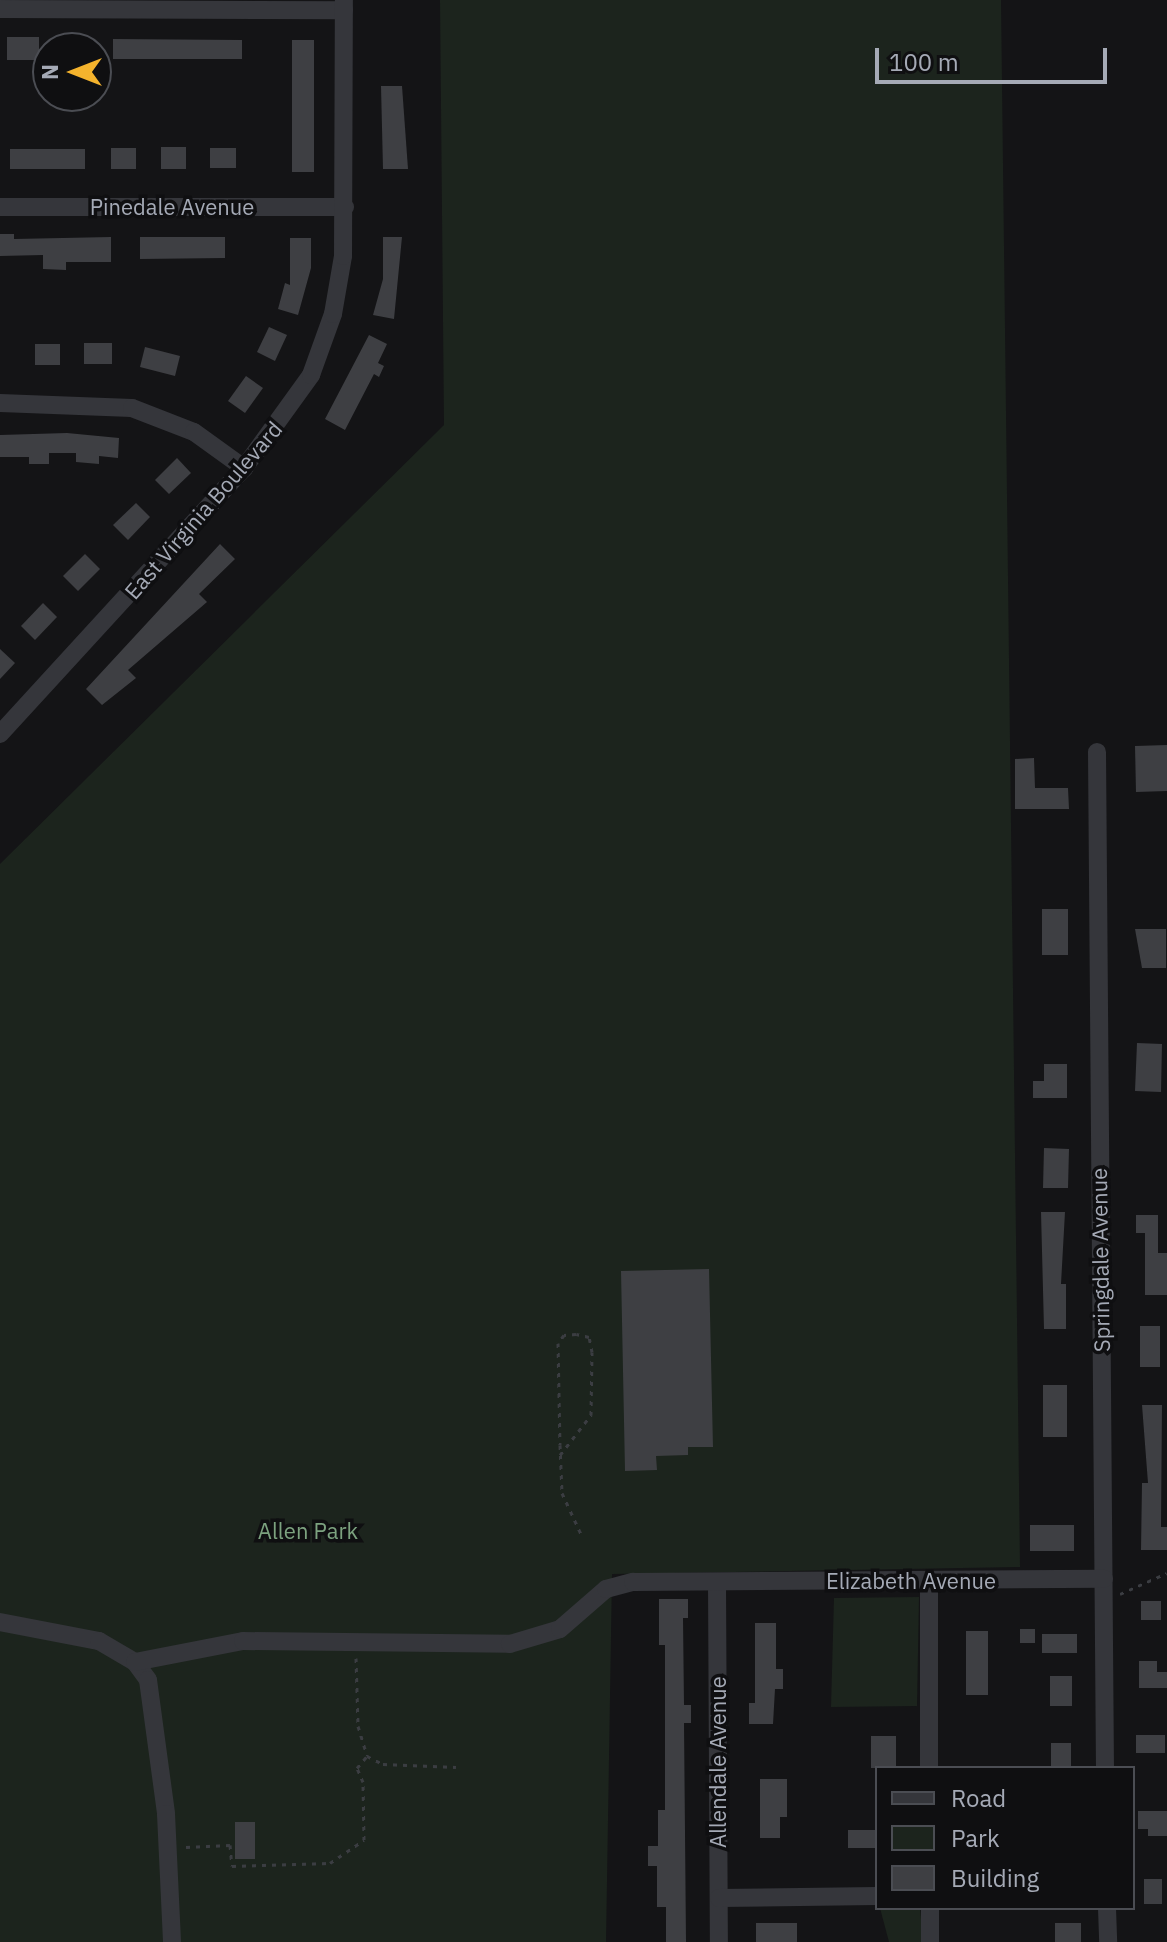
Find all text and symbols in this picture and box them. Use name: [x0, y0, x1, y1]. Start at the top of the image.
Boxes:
north arrow: [32, 32, 112, 112]
scale bar: [879, 32, 1111, 82]
text: 100 m: [889, 46, 959, 78]
text: N: [35, 64, 64, 80]
street label: Pinedale Avenue: [90, 194, 254, 220]
street label: East Virginia Boulevard: [119, 416, 287, 604]
street label: Springdale Avenue: [1085, 1168, 1115, 1352]
park label: Allen Park: [258, 1518, 358, 1544]
street label: Elizabeth Avenue: [826, 1568, 996, 1594]
street label: Allendale Avenue: [705, 1676, 731, 1848]
legend: [875, 1766, 1135, 1910]
text: Road: [951, 1782, 1006, 1814]
text: Park: [951, 1822, 1000, 1854]
text: Building: [951, 1862, 1039, 1894]

